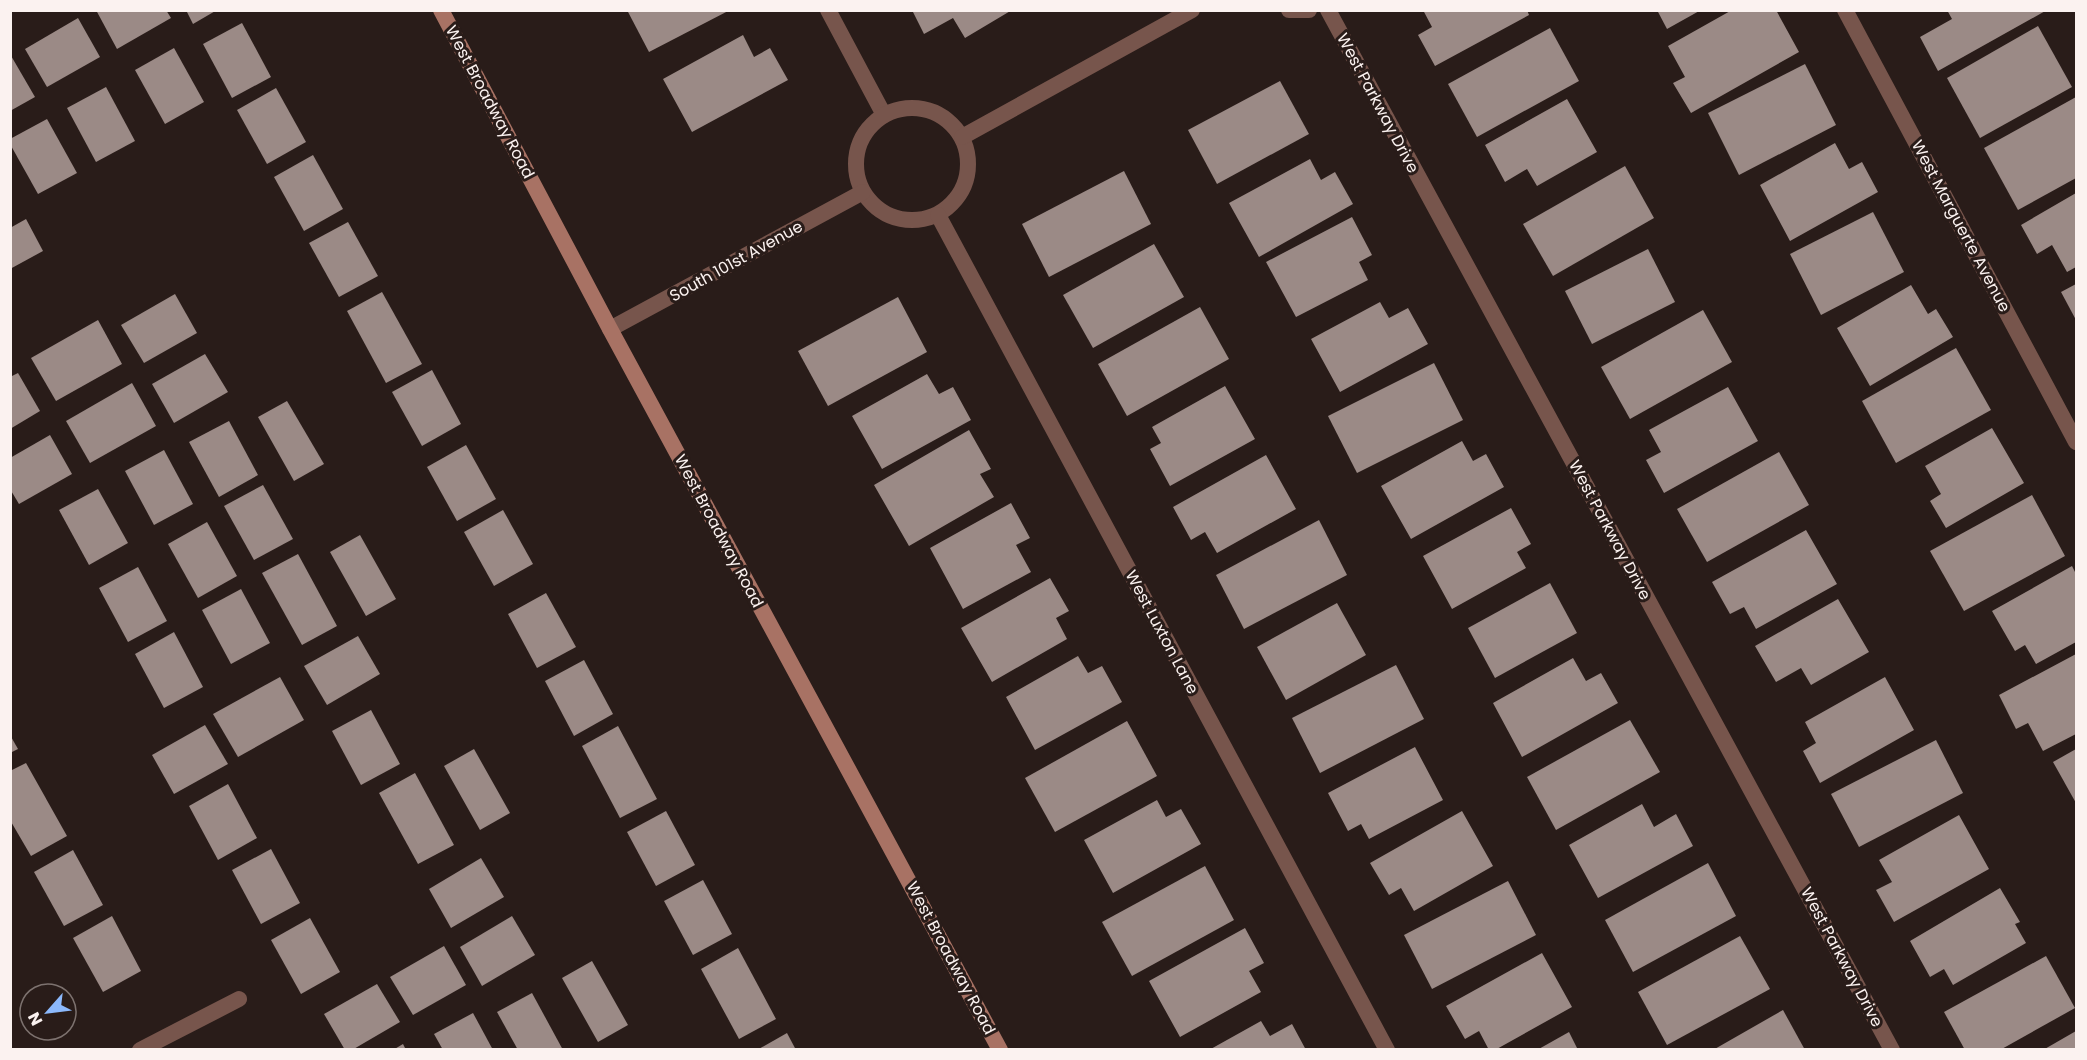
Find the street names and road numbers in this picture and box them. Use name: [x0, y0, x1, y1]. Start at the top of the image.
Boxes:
street label: West Broadway Road: [440, 21, 540, 183]
street label: West Parkway Drive: [1331, 29, 1425, 177]
street label: West Marguerte Avenue: [1906, 136, 2016, 316]
street label: South 101st Avenue: [665, 215, 807, 307]
street label: West Broadway Road: [669, 450, 769, 612]
street label: West Parkway Drive: [1563, 456, 1657, 604]
street label: West Luxton Lane: [1120, 566, 1204, 698]
street label: West Broadway Road: [901, 877, 1001, 1039]
street label: West Parkway Drive: [1795, 883, 1889, 1031]

